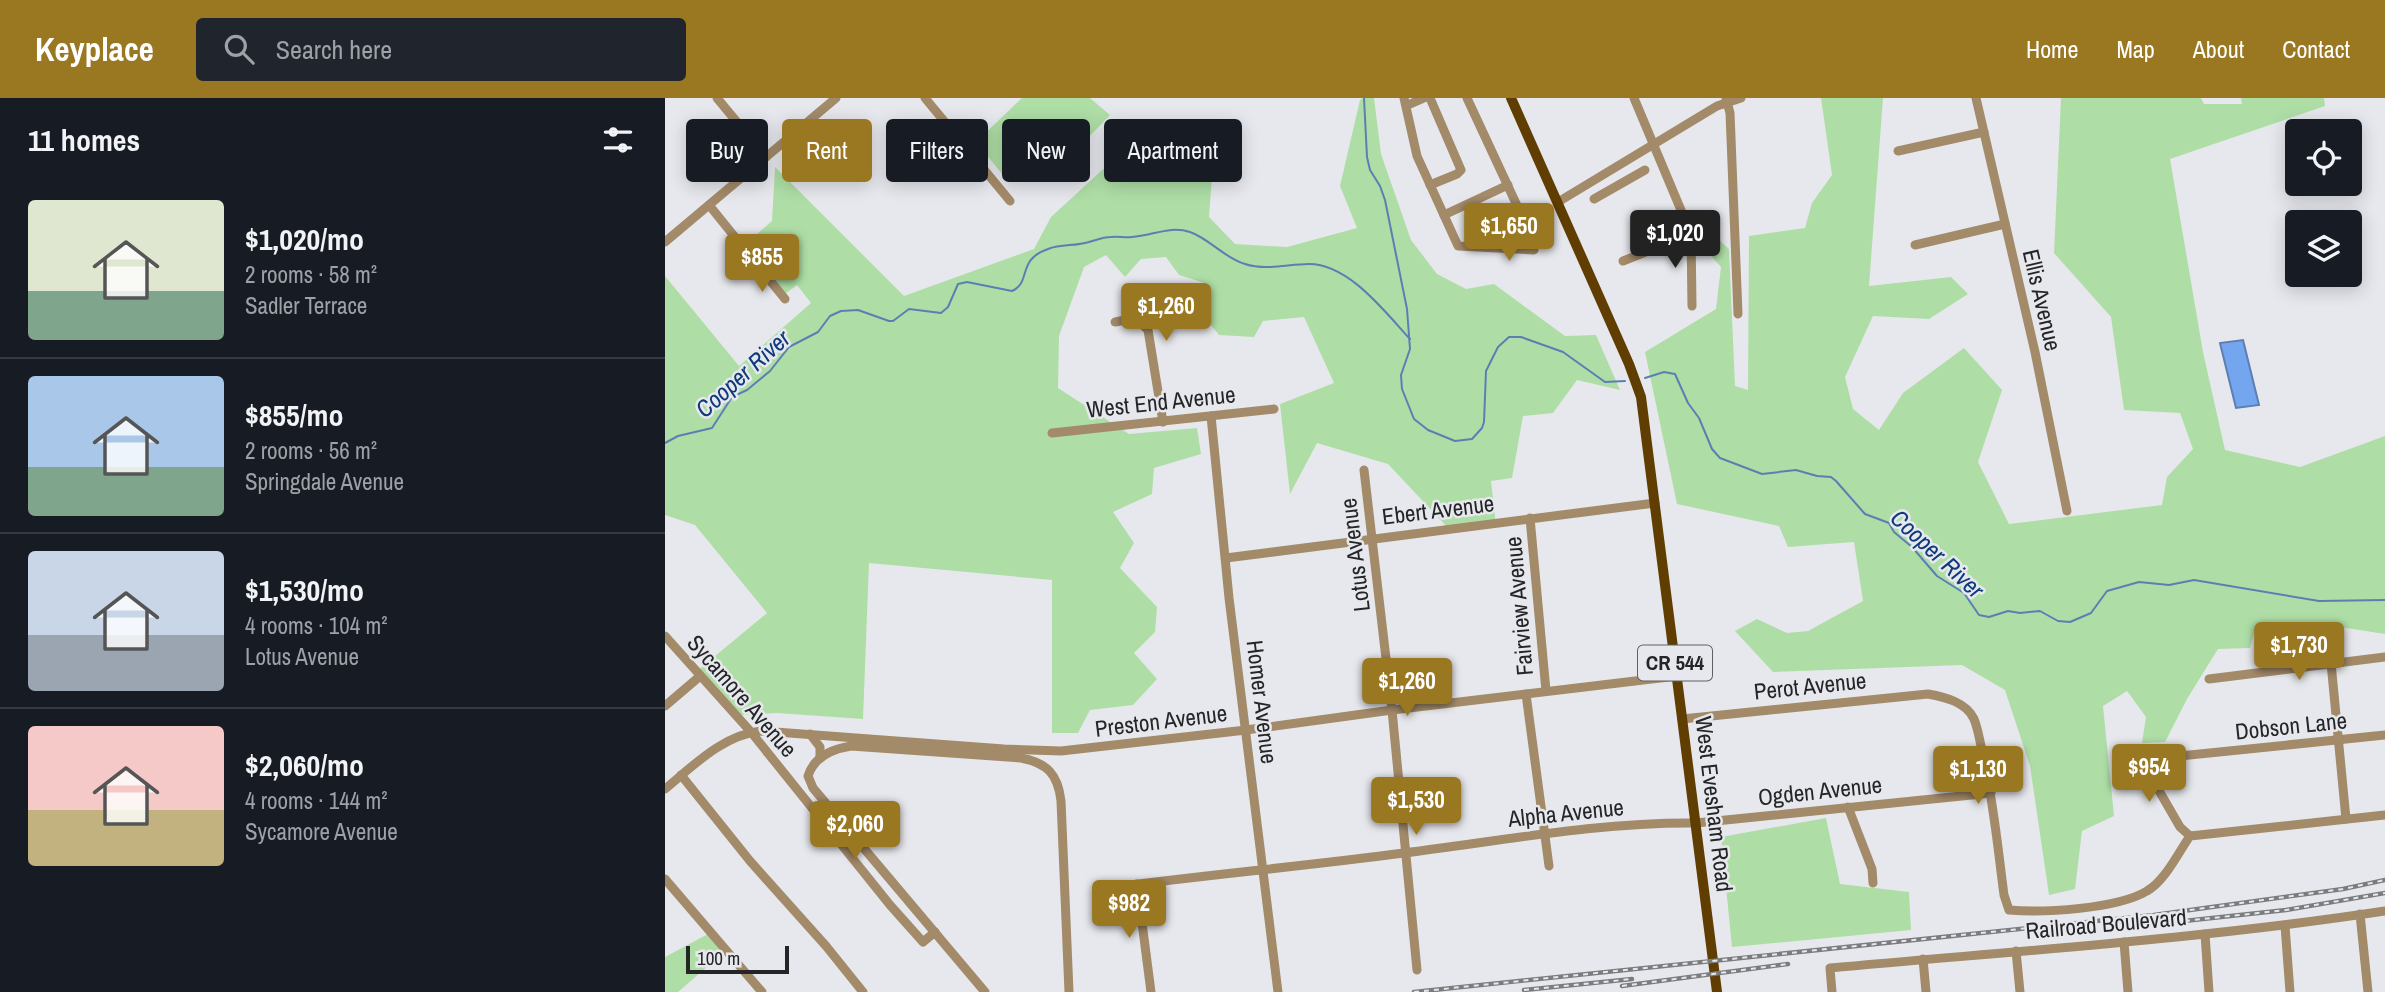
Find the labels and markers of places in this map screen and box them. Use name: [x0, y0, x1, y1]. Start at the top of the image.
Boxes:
pin: $1,650: [1452, 204, 1566, 263]
pin: $1,020: [1618, 211, 1732, 270]
pin: $855: [721, 234, 803, 294]
pin: $1,260: [1109, 284, 1223, 343]
pin: $1,730: [2242, 622, 2356, 682]
pin: $1,260: [1350, 658, 1464, 718]
pin: $954: [2108, 744, 2190, 804]
pin: $1,130: [1921, 746, 2035, 806]
pin: $1,530: [1359, 778, 1473, 837]
pin: $2,060: [798, 802, 912, 861]
pin: $982: [1088, 880, 1170, 940]

